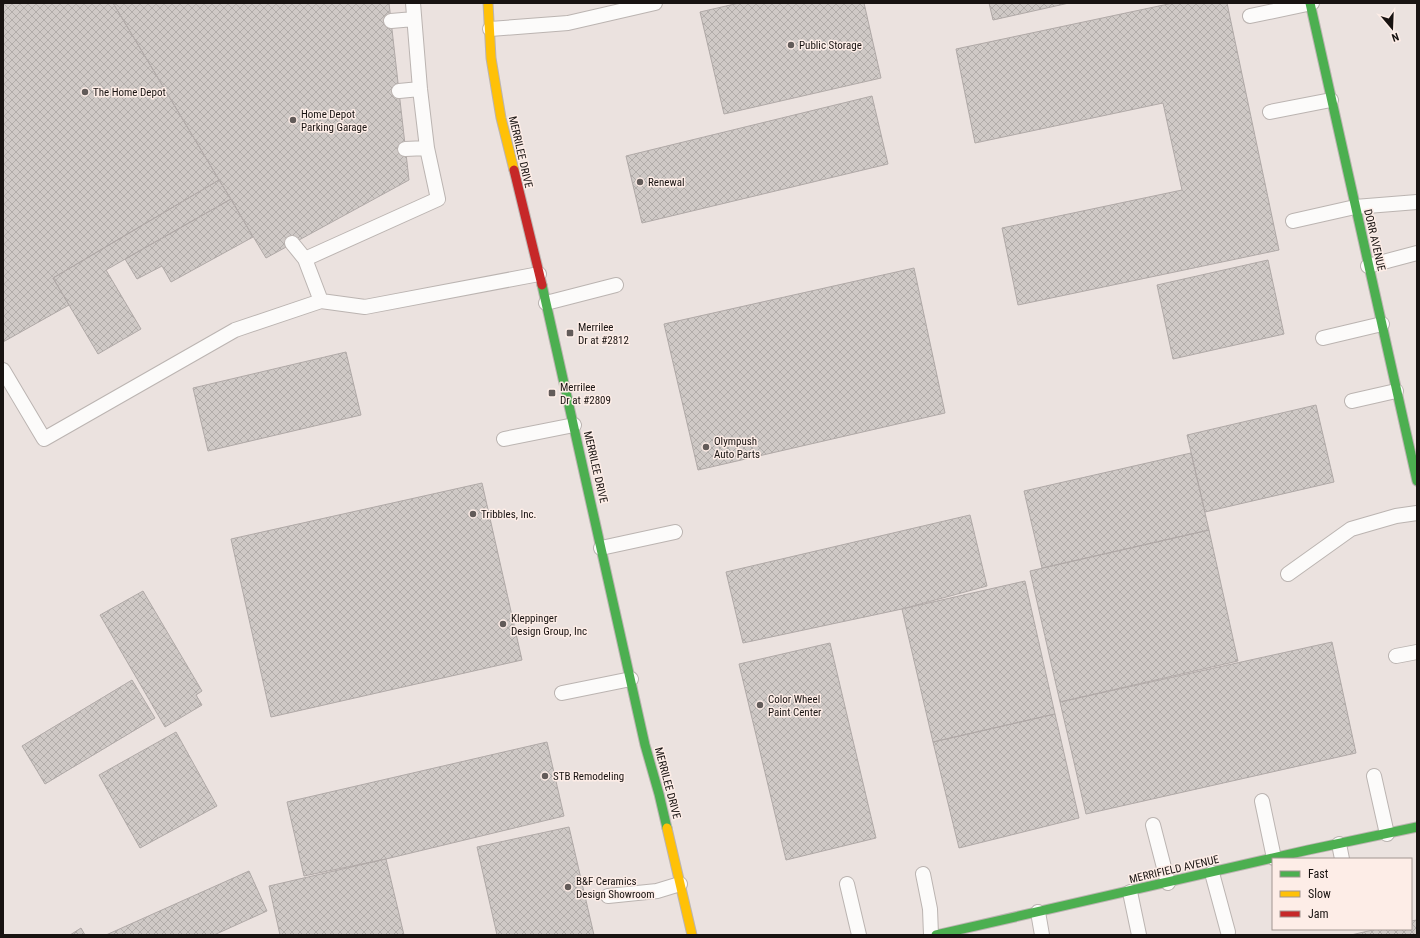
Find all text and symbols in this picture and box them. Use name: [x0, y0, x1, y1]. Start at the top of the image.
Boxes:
north arrow: [1372, 8, 1412, 48]
text: N: [1390, 30, 1400, 44]
place label: Public Storage: [799, 39, 862, 52]
marker: Public Storage: [786, 40, 796, 50]
place label: The Home Depot: [93, 86, 166, 99]
marker: The Home Depot: [80, 87, 90, 97]
place label: Home Depot Parking Garage: [301, 108, 367, 134]
marker: Home Depot Parking Garage: [288, 115, 298, 125]
street label: MERRILEE DRIVE: [506, 115, 535, 190]
place label: Renewal: [648, 176, 684, 189]
marker: Renewal: [635, 177, 645, 187]
street label: DORR AVENUE: [1361, 208, 1388, 273]
place label: Merrilee Dr at #2812: [578, 321, 629, 347]
marker: Merrilee Dr at #2812: [565, 328, 575, 338]
place label: Merrilee Dr at #2809: [560, 381, 611, 407]
marker: Merrilee Dr at #2809: [547, 388, 557, 398]
street label: MERRILEE DRIVE: [581, 430, 610, 505]
place label: Olympush Auto Parts: [714, 435, 760, 461]
marker: Olympush Auto Parts: [701, 442, 711, 452]
place label: Tribbles, Inc.: [481, 508, 537, 521]
marker: Tribbles, Inc.: [468, 509, 478, 519]
place label: Kleppinger Design Group, Inc: [511, 612, 587, 638]
marker: Kleppinger Design Group, Inc: [498, 619, 508, 629]
place label: Color Wheel Paint Center: [768, 693, 822, 719]
marker: Color Wheel Paint Center: [755, 700, 765, 710]
street label: MERRILEE DRIVE: [652, 746, 683, 821]
place label: STB Remodeling: [553, 770, 624, 783]
marker: STB Remodeling: [540, 771, 550, 781]
street label: MERRIFIELD AVENUE: [1128, 853, 1221, 886]
legend: [1272, 858, 1412, 930]
text: Fast: [1308, 867, 1329, 881]
place label: B&F Ceramics Design Showroom: [576, 875, 655, 901]
marker: B&F Ceramics Design Showroom: [563, 882, 573, 892]
text: Slow: [1308, 887, 1331, 901]
text: Jam: [1308, 907, 1329, 921]

